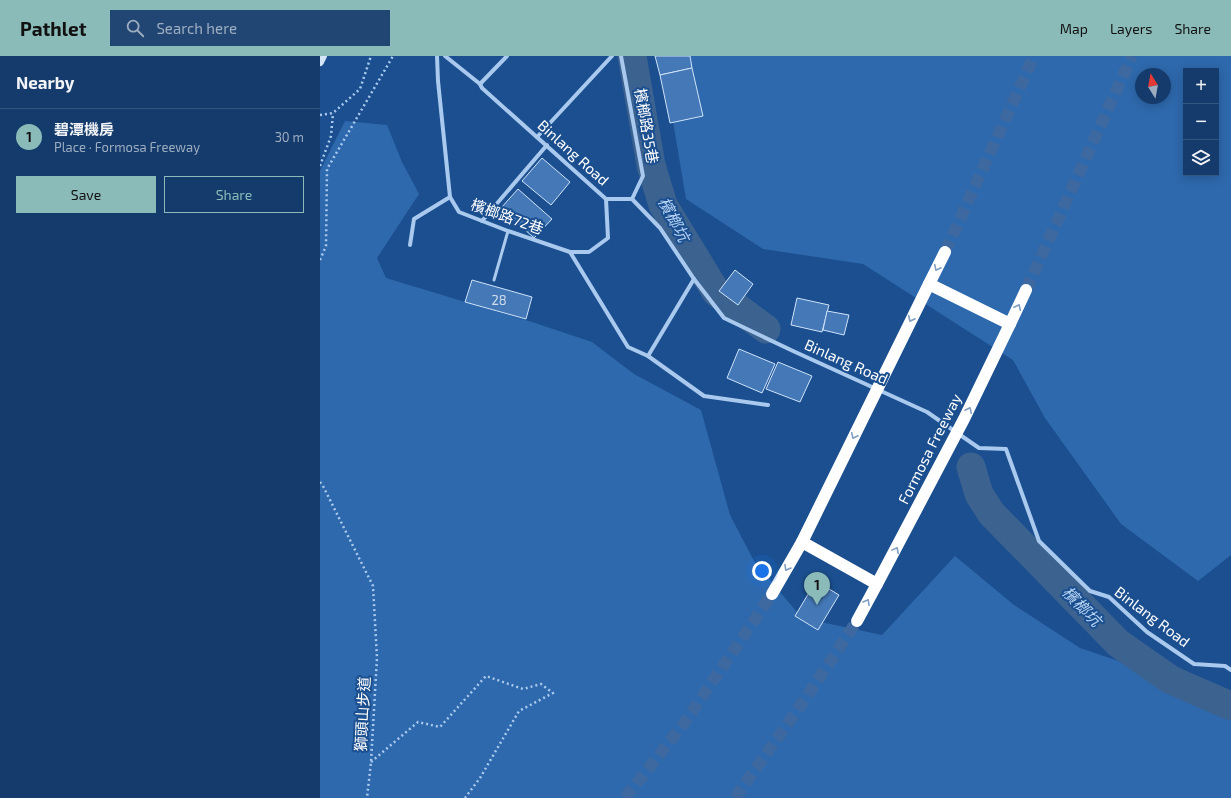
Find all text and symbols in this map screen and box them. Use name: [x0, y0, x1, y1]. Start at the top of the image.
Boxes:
search box: [110, 10, 390, 46]
text: Pathlet: [20, 17, 86, 40]
icon: search: [124, 17, 146, 39]
text: Search here: [156, 19, 237, 37]
text: Map: [1060, 20, 1088, 37]
text: Layers: [1110, 20, 1152, 37]
text: Share: [1174, 20, 1211, 37]
north arrow: [1135, 68, 1171, 104]
map controls: [1183, 68, 1219, 176]
button: +: [1183, 68, 1219, 104]
text: Nearby: [16, 72, 74, 92]
street label: 檳榔路35巷: [631, 87, 662, 165]
button: −: [1183, 104, 1219, 140]
street label: Binlang Road: [534, 116, 613, 189]
text: 碧潭機房: [54, 120, 114, 138]
text: 1: [26, 129, 32, 145]
text: 30 m: [275, 129, 304, 145]
text: Place · Formosa Freeway: [54, 139, 200, 155]
button: layers: [1183, 140, 1219, 176]
button: Save: [16, 176, 156, 213]
button: Share: [164, 176, 304, 213]
water label: 檳榔坑: [655, 193, 695, 246]
street label: 檳榔路72巷: [468, 195, 546, 238]
one-way arrow: [934, 264, 941, 271]
house number: 28: [491, 292, 507, 308]
one-way arrow: [1013, 303, 1021, 311]
one-way arrow: [909, 315, 916, 322]
street label: Binlang Road: [802, 335, 891, 387]
street label: Formosa Freeway: [894, 390, 965, 507]
one-way arrow: [964, 406, 972, 414]
one-way arrow: [851, 431, 859, 439]
one-way arrow: [891, 547, 898, 554]
your location: [752, 561, 772, 581]
one-way arrow: [784, 564, 791, 571]
pin: 1: [804, 572, 830, 605]
water label: 檳榔坑: [1059, 582, 1107, 631]
street label: Binlang Road: [1111, 582, 1194, 650]
one-way arrow: [863, 599, 870, 607]
street label: 獅頭山步道: [351, 676, 373, 752]

